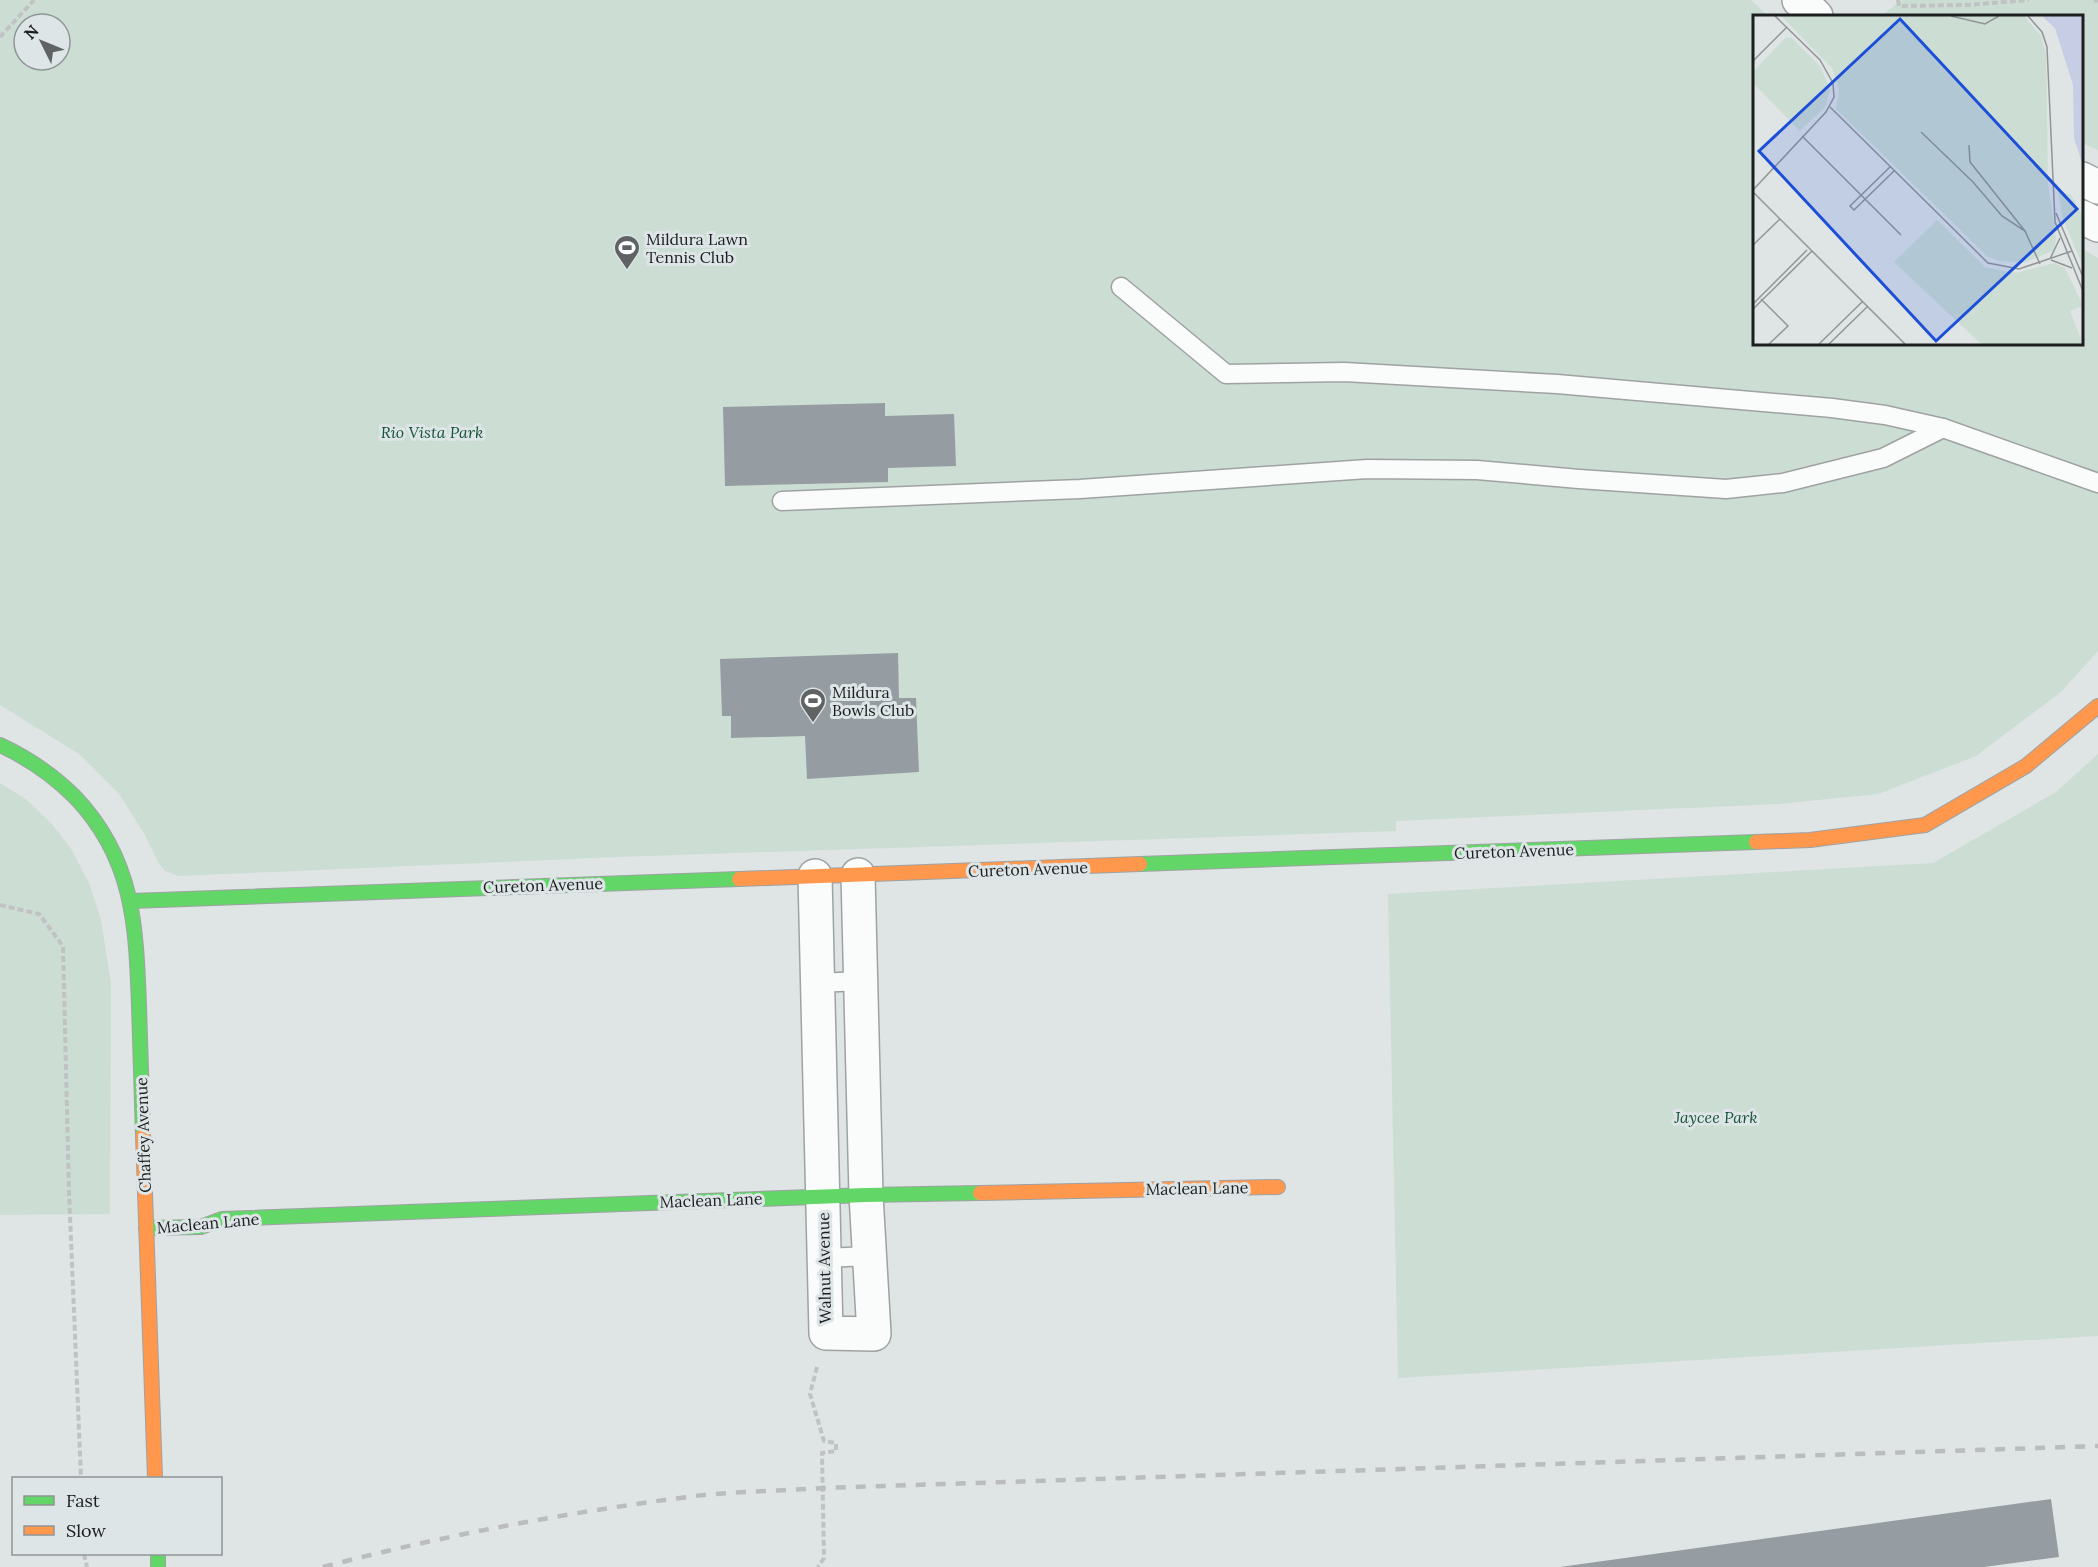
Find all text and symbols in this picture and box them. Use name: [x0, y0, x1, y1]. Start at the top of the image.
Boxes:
north arrow: [12, 12, 72, 72]
inset map: [1753, 15, 2083, 345]
text: N: [19, 20, 43, 43]
place label: Mildura Lawn Tennis Club: [646, 229, 748, 267]
sports icon: Mildura Lawn Tennis Club: [612, 233, 642, 271]
park label: Rio Vista Park: [381, 422, 483, 442]
place label: Mildura Bowls Club: [832, 682, 914, 720]
sports icon: Mildura Bowls Club: [798, 686, 828, 724]
street label: Cureton Avenue: [1454, 839, 1575, 863]
street label: Cureton Avenue: [968, 857, 1089, 881]
street label: Cureton Avenue: [483, 873, 604, 897]
street label: Chaffey Avenue: [131, 1077, 155, 1193]
park label: Jaycee Park: [1673, 1107, 1758, 1127]
street label: Maclean Lane: [1145, 1177, 1249, 1199]
street label: Maclean Lane: [659, 1188, 763, 1212]
street label: Maclean Lane: [156, 1209, 260, 1237]
street label: Walnut Avenue: [813, 1212, 835, 1324]
legend: [12, 1477, 222, 1555]
text: Fast: [66, 1489, 100, 1512]
text: Slow: [66, 1519, 106, 1542]

